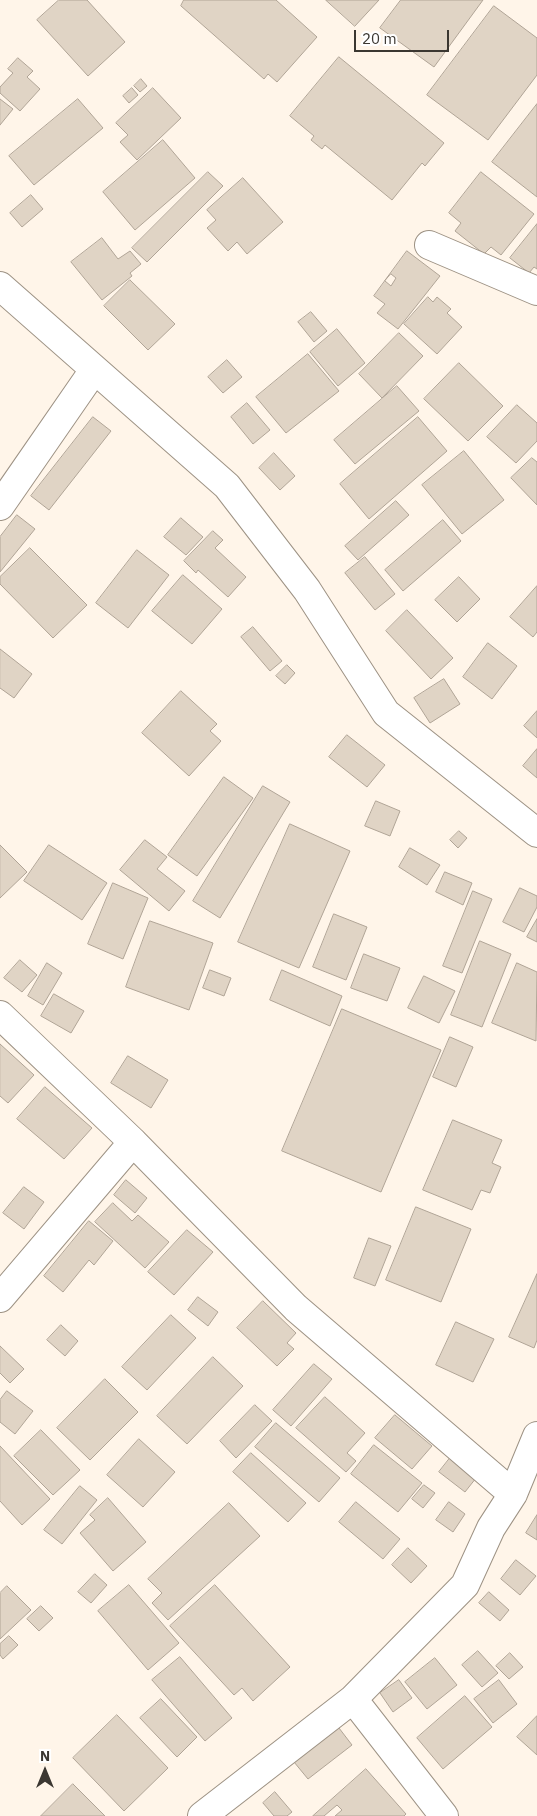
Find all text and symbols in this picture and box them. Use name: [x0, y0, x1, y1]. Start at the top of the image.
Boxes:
scale bar: [357, 20, 452, 52]
text: 20 m: [362, 29, 397, 48]
north arrow: [20, 1746, 70, 1796]
text: N: [40, 1747, 50, 1765]

